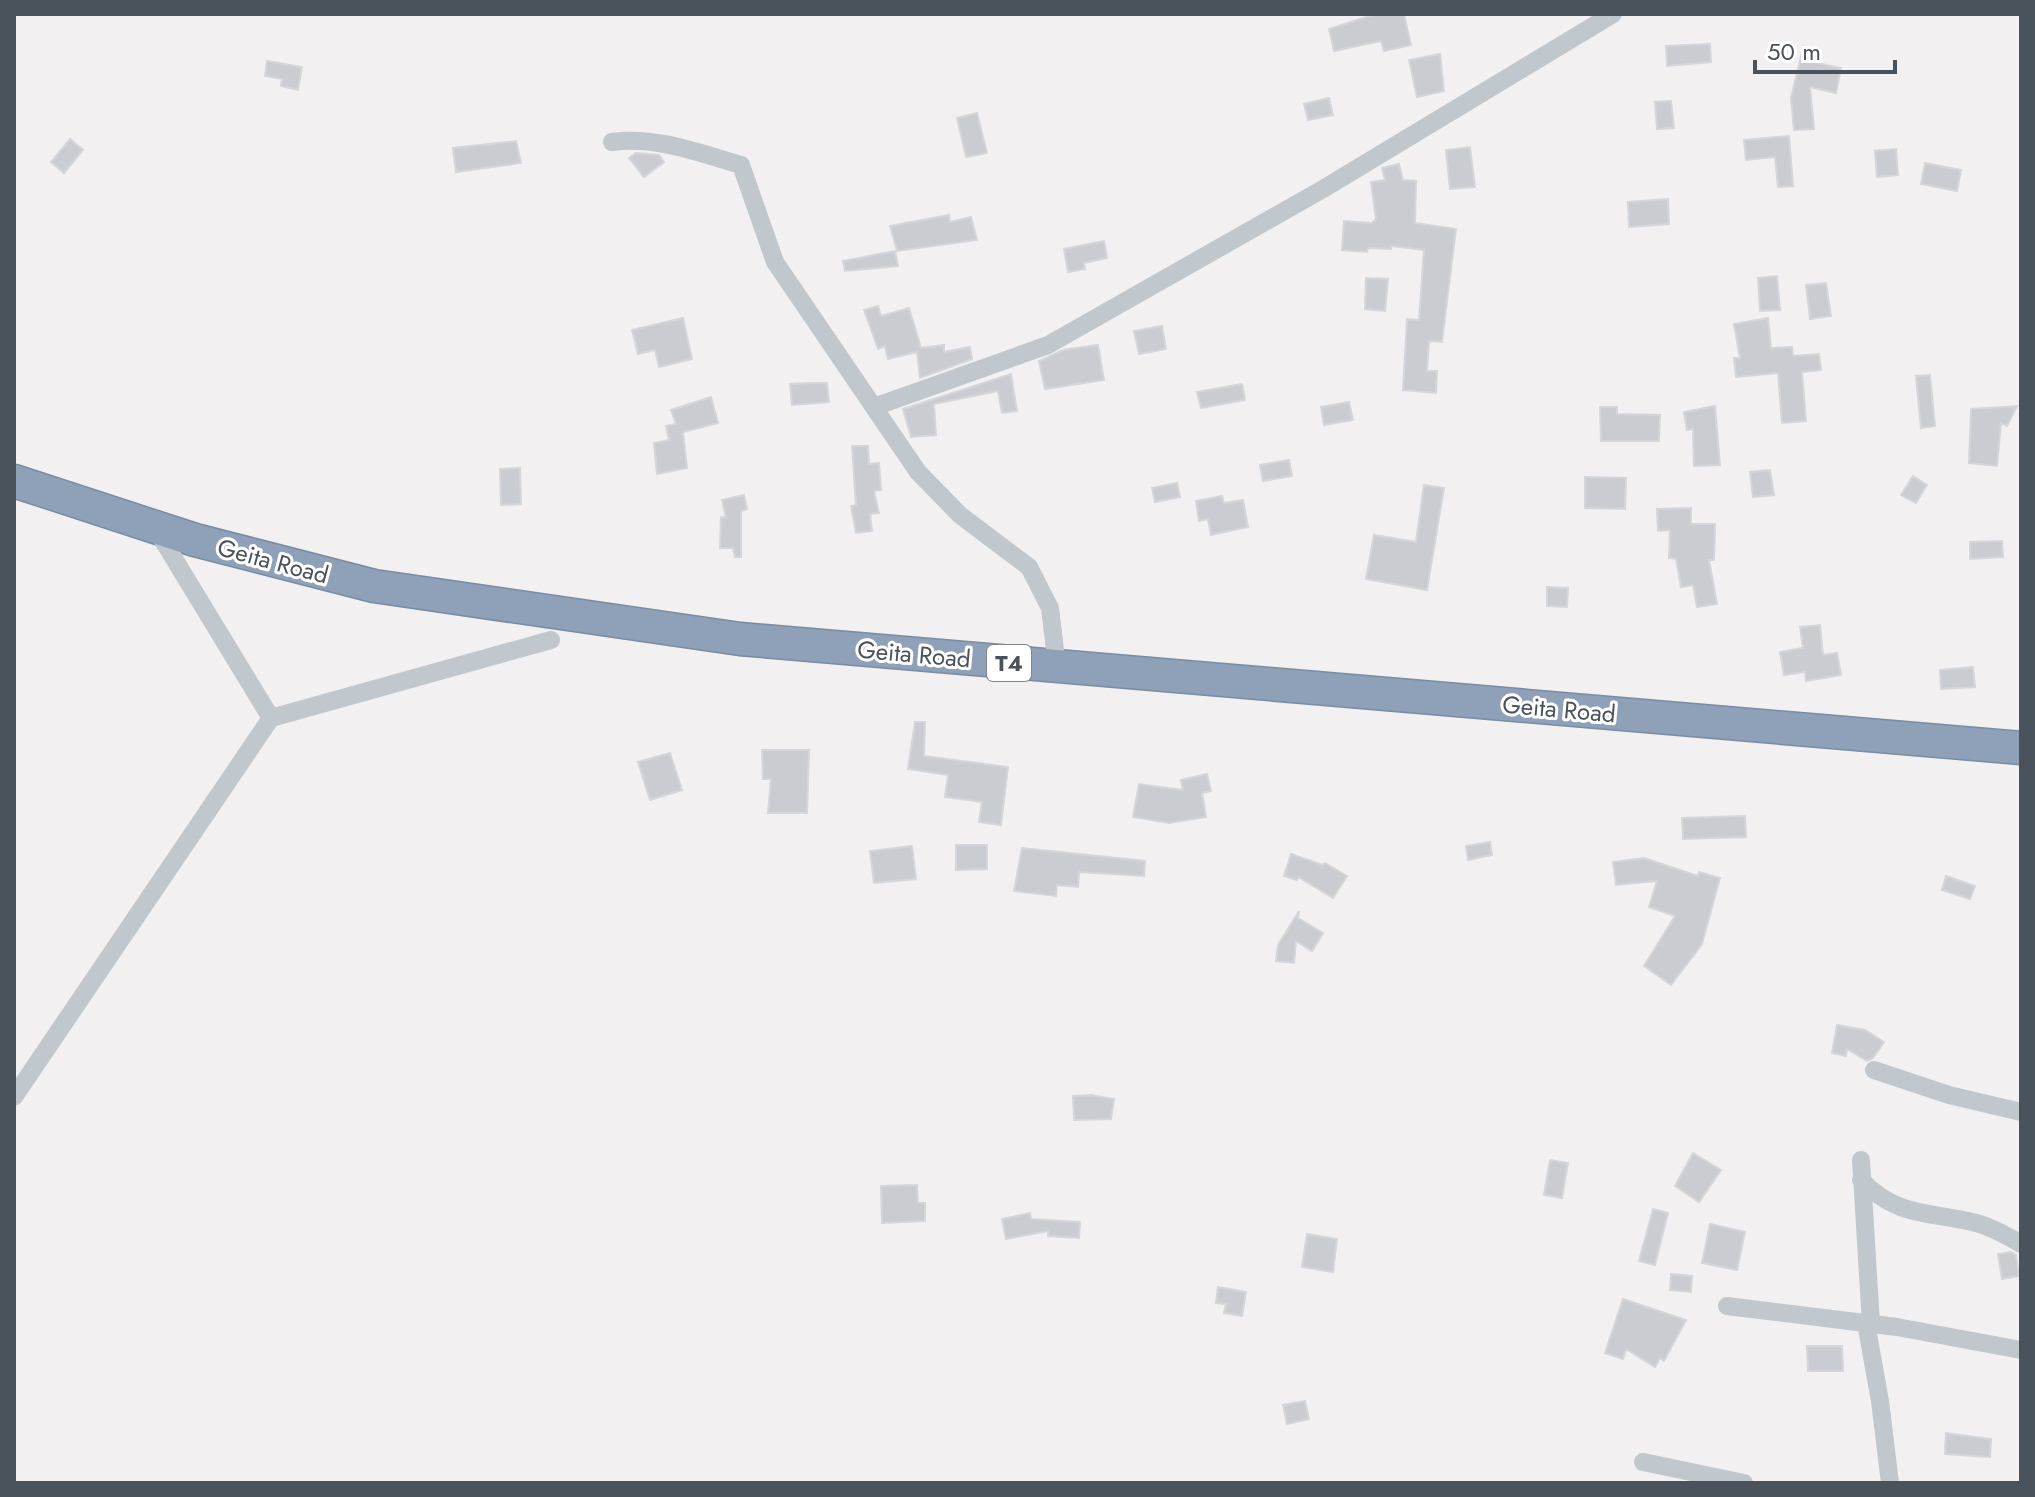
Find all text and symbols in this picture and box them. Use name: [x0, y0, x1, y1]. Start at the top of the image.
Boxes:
scale bar: [1755, 24, 1895, 74]
text: 50 m: [1767, 34, 1821, 69]
street label: Geita Road: [214, 529, 332, 593]
street label: Geita Road: [856, 632, 972, 676]
road number: T4: [987, 645, 1031, 681]
street label: Geita Road: [1501, 687, 1617, 731]

